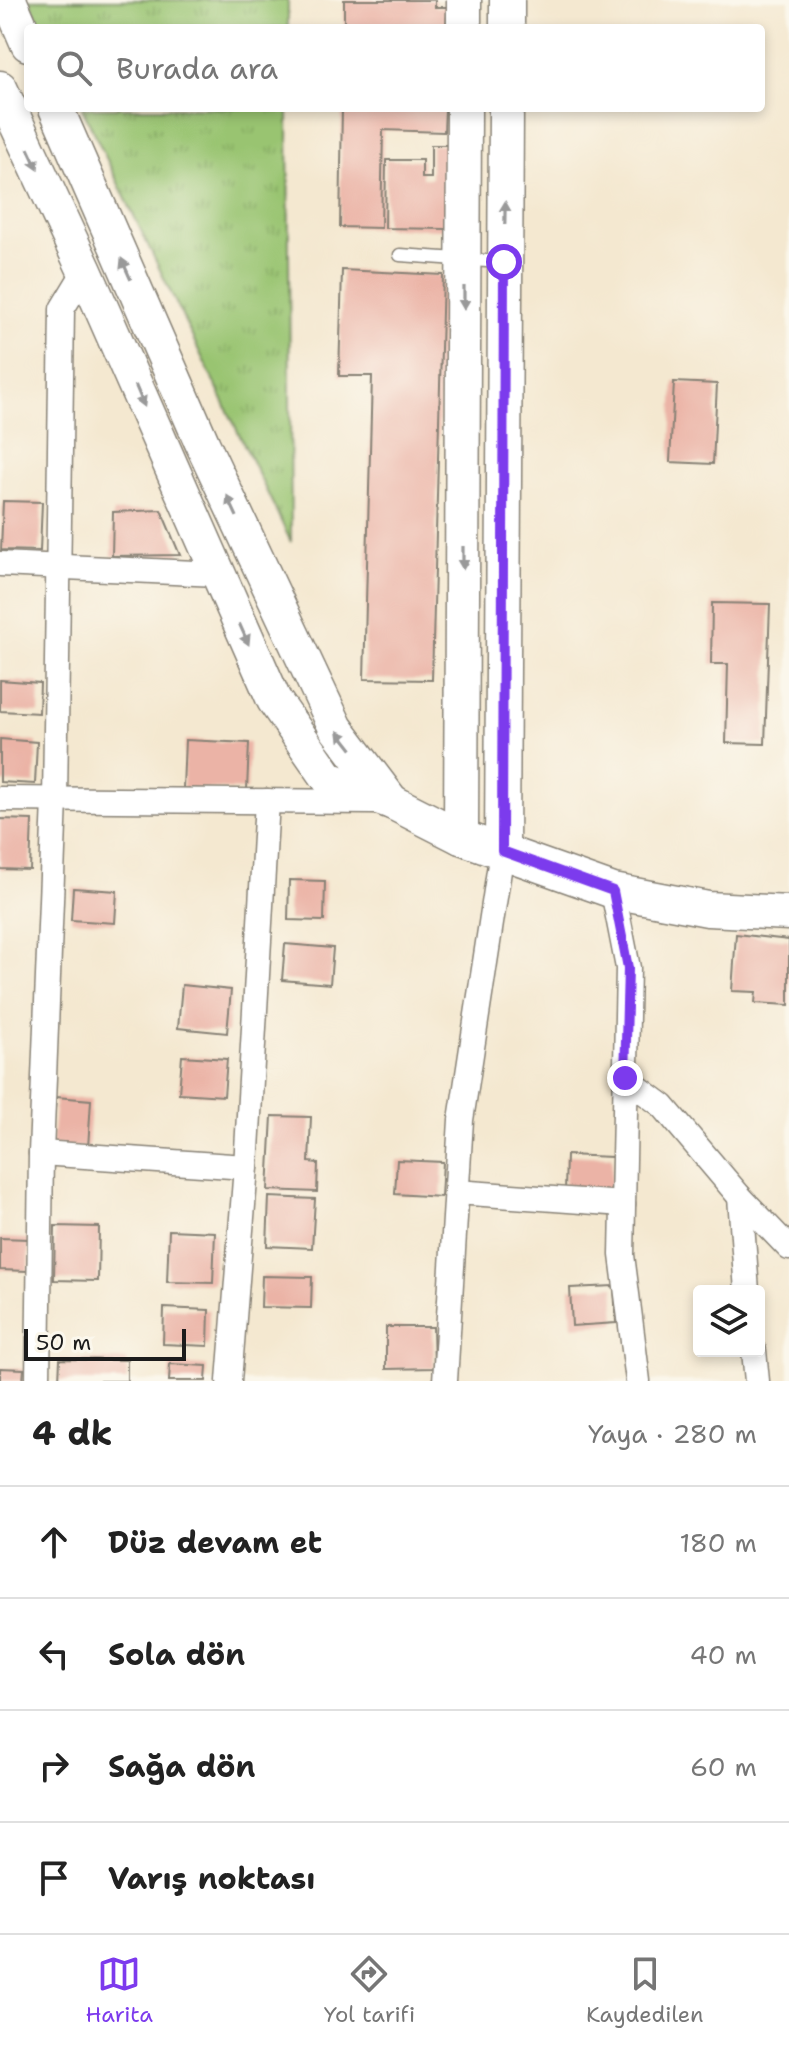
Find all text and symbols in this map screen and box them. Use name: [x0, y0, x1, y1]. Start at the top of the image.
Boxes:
search box: [24, 24, 765, 112]
icon: search: [52, 46, 96, 90]
text: Burada ara: [116, 48, 278, 89]
one-way arrow: [26, 147, 40, 170]
one-way arrow: [499, 200, 511, 225]
route start: [486, 244, 522, 280]
one-way arrow: [120, 257, 133, 281]
one-way arrow: [458, 286, 470, 311]
one-way arrow: [133, 384, 146, 408]
one-way arrow: [225, 494, 239, 518]
one-way arrow: [457, 546, 469, 571]
one-way arrow: [237, 622, 251, 646]
one-way arrow: [337, 730, 353, 750]
route end: [607, 1060, 643, 1096]
map controls: [693, 1285, 765, 1357]
button: layers: [693, 1285, 765, 1357]
scale bar: [24, 1325, 186, 1361]
text: 50 m: [36, 1328, 91, 1357]
text: 4 dk: [32, 1410, 113, 1456]
text: Yaya · 280 m: [588, 1416, 757, 1451]
icon: ahead: [32, 1520, 76, 1564]
text: Düz devam et: [108, 1522, 322, 1563]
text: 180 m: [679, 1525, 757, 1560]
icon: left: [32, 1632, 76, 1676]
text: Sola dön: [108, 1634, 245, 1675]
text: 40 m: [690, 1637, 757, 1672]
icon: right: [32, 1744, 76, 1788]
text: Sağa dön: [108, 1746, 255, 1787]
text: 60 m: [690, 1749, 757, 1784]
icon: arrive: [32, 1856, 76, 1900]
text: Varış noktası: [108, 1858, 315, 1899]
tab: Harita: [85, 1952, 153, 2029]
tab: Yol tarifi: [324, 1952, 415, 2029]
tab: Kaydedilen: [586, 1952, 704, 2029]

